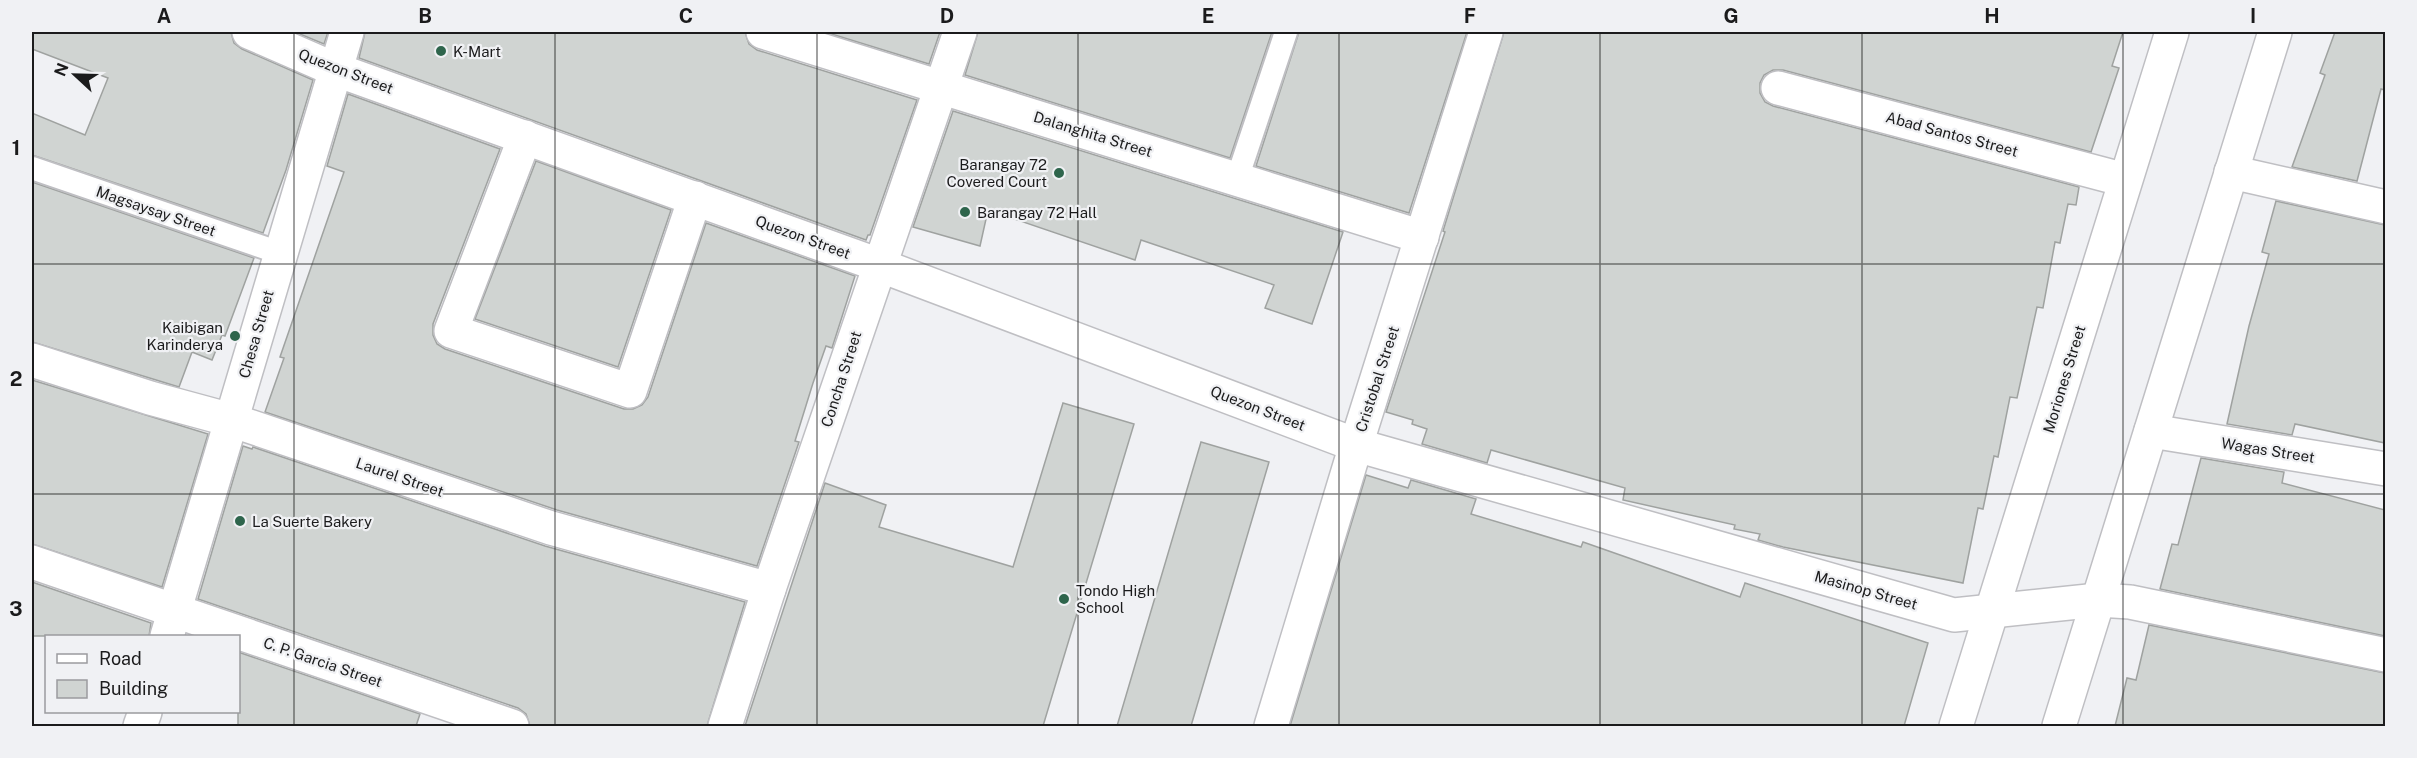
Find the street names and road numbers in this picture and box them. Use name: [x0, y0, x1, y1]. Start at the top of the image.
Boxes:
street label: Quezon Street: [296, 45, 396, 97]
street label: Dalanghita Street: [1032, 108, 1155, 160]
street label: Abad Santos Street: [1884, 108, 2020, 160]
street label: Magsaysay Street: [94, 183, 218, 239]
street label: Quezon Street: [753, 212, 853, 262]
street label: Chesa Street: [235, 288, 277, 380]
street label: Moriones Street: [2040, 323, 2089, 435]
street label: Cristobal Street: [1352, 324, 1402, 434]
street label: Concha Street: [817, 329, 865, 429]
street label: Quezon Street: [1208, 382, 1308, 434]
street label: Wagas Street: [2220, 434, 2316, 466]
street label: Laurel Street: [354, 454, 446, 500]
street label: Masinop Street: [1813, 567, 1920, 613]
street label: C. P. Garcia Street: [261, 634, 385, 690]

